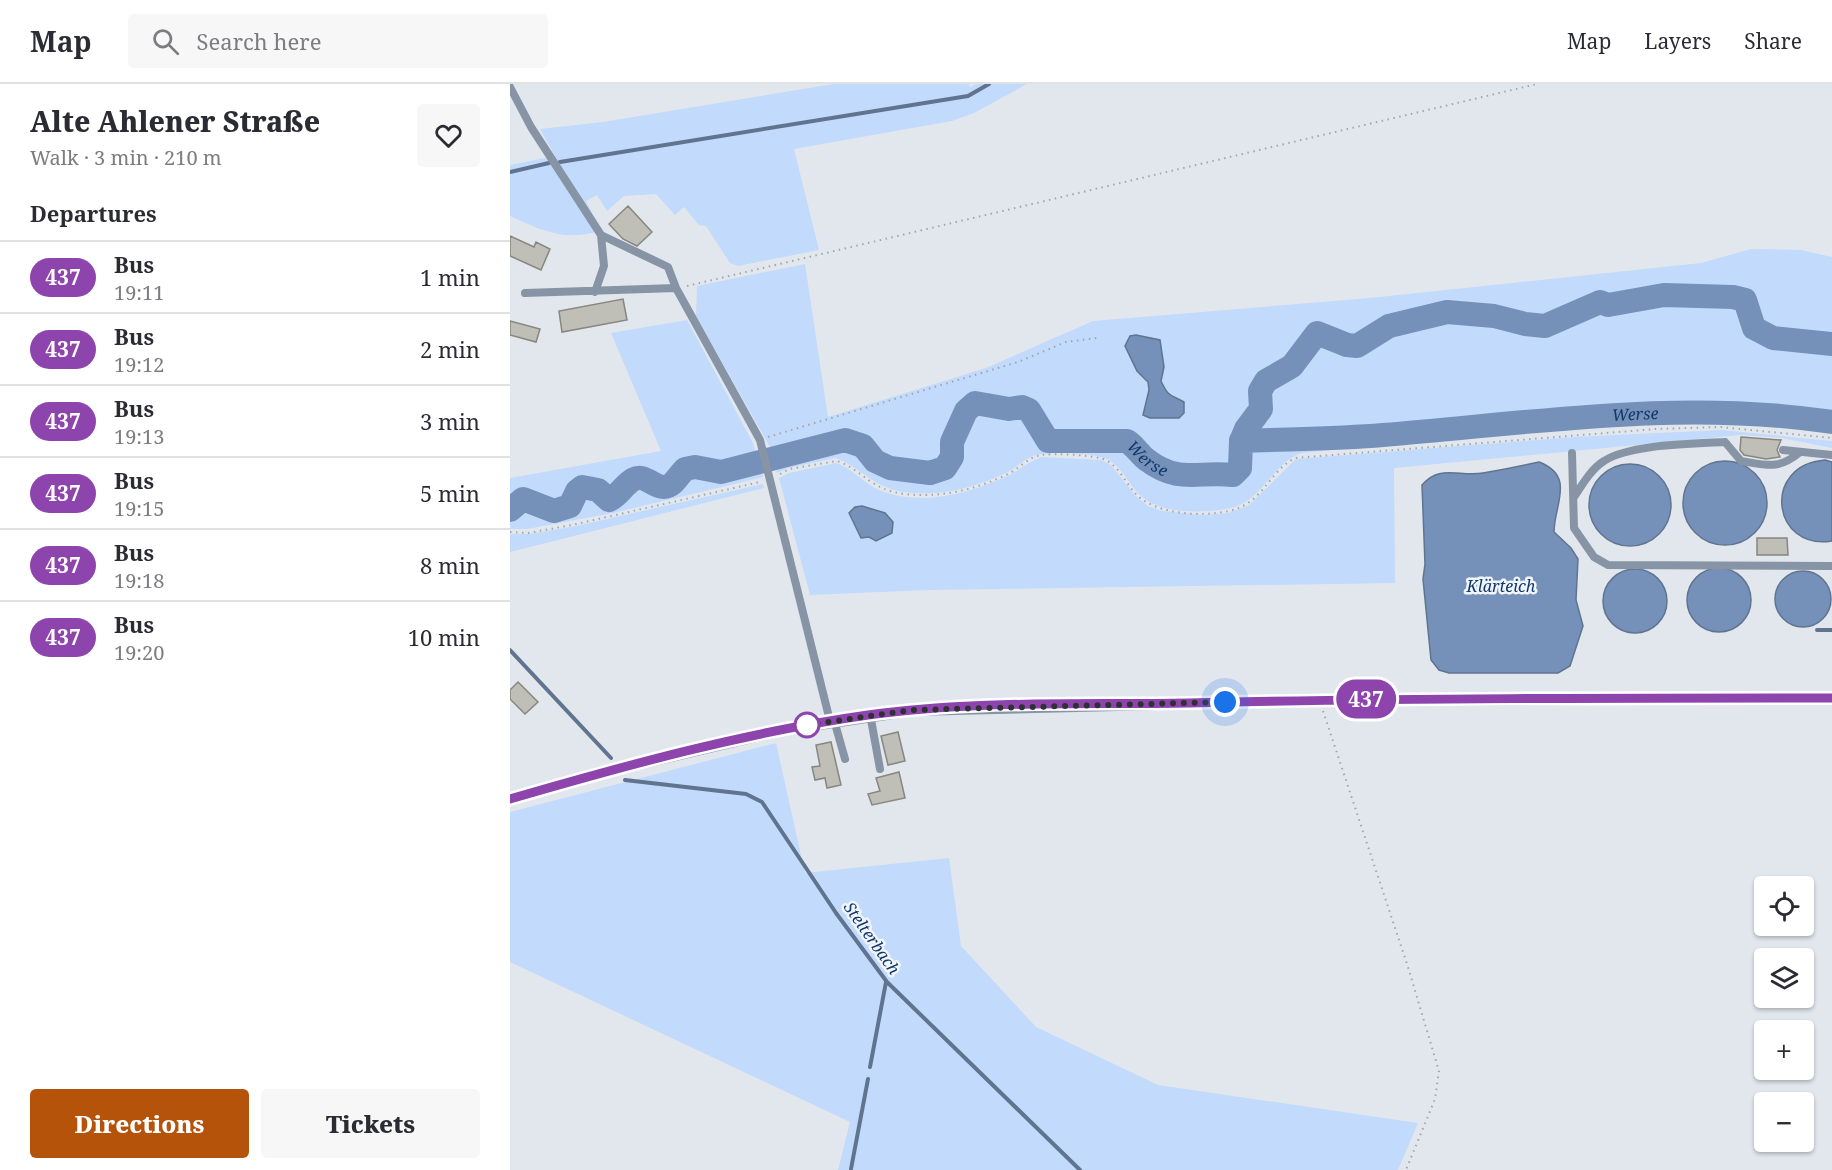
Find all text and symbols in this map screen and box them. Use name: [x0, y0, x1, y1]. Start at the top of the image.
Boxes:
search box: [128, 14, 548, 68]
text: Map: [30, 22, 92, 60]
icon: search: [149, 25, 182, 58]
text: Search here: [197, 26, 321, 56]
text: Map: [1567, 27, 1611, 55]
text: Layers: [1644, 27, 1711, 55]
text: Share: [1744, 27, 1802, 55]
text: Alte Ahlener Straße: [30, 102, 320, 140]
button: heart: [417, 104, 480, 167]
text: Walk · 3 min · 210 m: [30, 144, 222, 171]
text: Departures: [30, 198, 157, 228]
text: Bus: [114, 249, 154, 279]
text: 1 min: [420, 262, 480, 292]
text: 437: [45, 263, 81, 291]
text: 19:11: [114, 279, 164, 306]
text: Bus: [114, 321, 154, 351]
text: 2 min: [420, 334, 480, 364]
text: 437: [45, 335, 81, 363]
text: 19:12: [114, 351, 164, 378]
text: Bus: [114, 393, 154, 423]
water label: Werse: [1611, 402, 1659, 426]
text: 3 min: [420, 406, 480, 436]
text: 437: [45, 407, 81, 435]
text: 19:13: [114, 423, 164, 450]
water label: Werse: [1122, 436, 1171, 481]
text: Bus: [114, 465, 154, 495]
text: 5 min: [420, 478, 480, 508]
text: 437: [45, 479, 81, 507]
text: 19:15: [114, 495, 164, 522]
text: Bus: [114, 537, 154, 567]
text: 8 min: [420, 550, 480, 580]
text: 437: [45, 551, 81, 579]
text: 19:18: [114, 567, 164, 594]
water label: Klärteich: [1466, 575, 1536, 597]
text: Bus: [114, 609, 154, 639]
text: 10 min: [408, 622, 480, 652]
text: 437: [45, 623, 81, 651]
text: 19:20: [114, 639, 164, 666]
line badge: 437: [1332, 680, 1400, 718]
text: 437: [1348, 685, 1384, 713]
your location: [1210, 687, 1240, 717]
unlabelled marker: [794, 712, 820, 738]
map controls: [1754, 876, 1814, 1152]
button: locate: [1754, 876, 1814, 936]
water label: Stelterbach: [839, 897, 905, 979]
button: layers: [1754, 948, 1814, 1008]
button: +: [1754, 1020, 1814, 1080]
button: Directions: [30, 1089, 249, 1158]
button: Tickets: [261, 1089, 480, 1158]
button: −: [1754, 1092, 1814, 1152]

